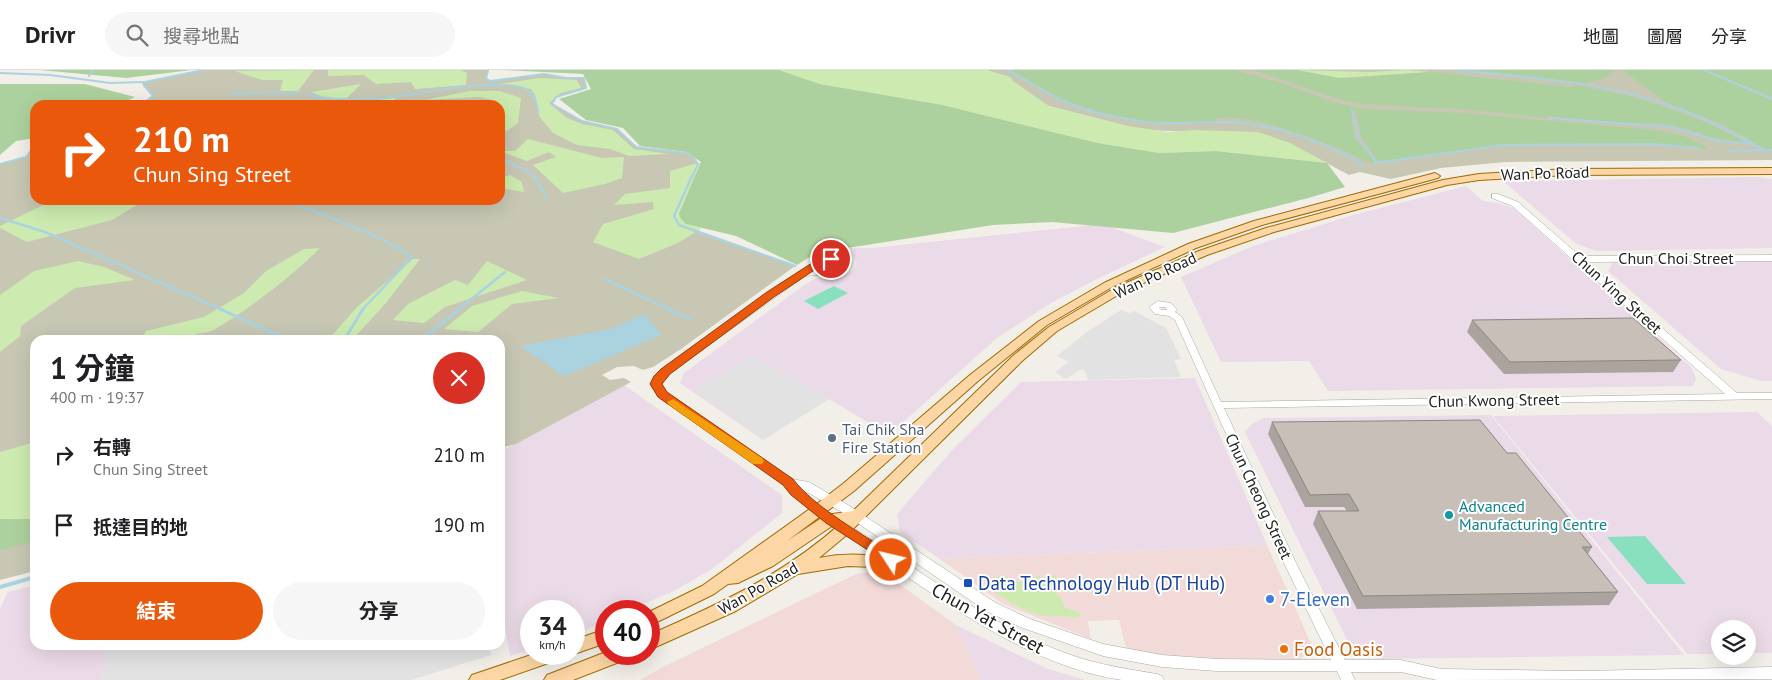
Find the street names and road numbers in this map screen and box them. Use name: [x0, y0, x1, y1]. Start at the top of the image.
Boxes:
street label: Wan Po Road: [1500, 161, 1590, 185]
street label: Chun Ying Street: [1568, 246, 1667, 338]
street label: Wan Po Road: [1111, 247, 1199, 303]
street label: Chun Choi Street: [1618, 248, 1734, 268]
street label: Chun Kwong Street: [1428, 389, 1560, 411]
street label: Chun Cheong Street: [1221, 430, 1297, 563]
street label: Wan Po Road: [715, 557, 801, 619]
street label: Chun Yat Street: [927, 577, 1049, 659]

